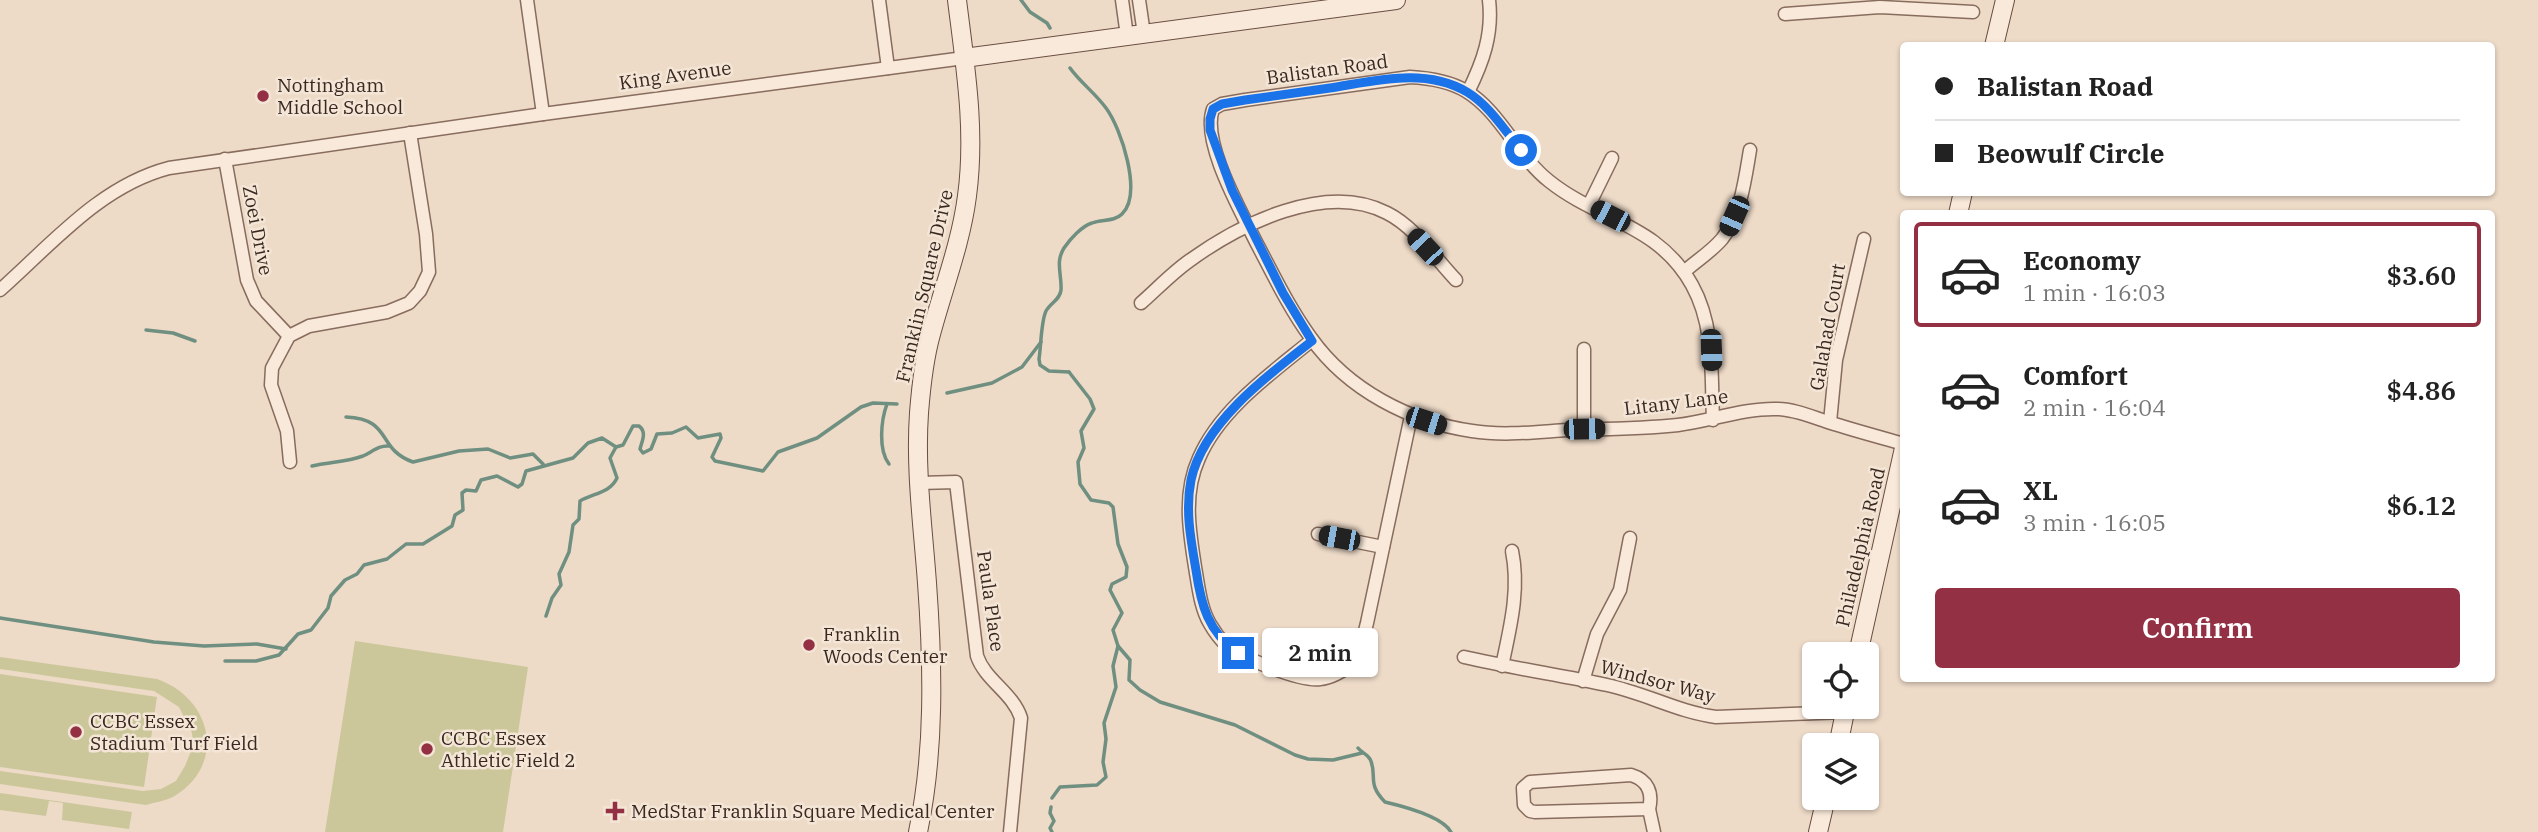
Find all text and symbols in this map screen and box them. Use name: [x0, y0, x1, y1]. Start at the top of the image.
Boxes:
street label: Balistan Road: [1264, 49, 1390, 89]
street label: King Avenue: [617, 55, 733, 95]
text: Balistan Road: [1977, 69, 2153, 103]
place label: Nottingham Middle School: [277, 73, 403, 119]
marker: Nottingham Middle School: [255, 88, 271, 104]
route start: [1505, 134, 1537, 166]
text: Beowulf Circle: [1977, 136, 2164, 170]
street label: Zoei Drive: [237, 183, 279, 277]
street label: Franklin Square Drive: [890, 187, 958, 385]
car: [1716, 193, 1753, 239]
car: [1587, 197, 1634, 235]
car: [1403, 224, 1448, 270]
icon: car: [1939, 243, 2002, 306]
text: Economy: [2023, 243, 2141, 277]
text: $3.60: [2387, 258, 2456, 292]
street label: Galahad Court: [1804, 261, 1850, 392]
text: 1 min · 16:03: [2023, 277, 2166, 307]
car: [1700, 329, 1723, 371]
icon: car: [1939, 358, 2002, 421]
text: Comfort: [2023, 358, 2128, 392]
text: $4.86: [2387, 373, 2456, 407]
street label: Litany Lane: [1623, 384, 1729, 420]
text: 2 min · 16:04: [2023, 392, 2166, 422]
car: [1403, 405, 1450, 437]
car: [1563, 418, 1606, 440]
street label: Philadelphia Road: [1830, 465, 1890, 629]
icon: car: [1939, 473, 2002, 536]
text: XL: [2023, 473, 2058, 507]
text: $6.12: [2387, 488, 2456, 522]
text: 3 min · 16:05: [2023, 507, 2166, 537]
car: [1317, 524, 1362, 552]
street label: Paula Place: [972, 549, 1010, 653]
button: Confirm: [1935, 588, 2460, 668]
place label: Franklin Woods Center: [823, 622, 948, 668]
callout: 2 min: [1262, 628, 1378, 678]
marker: Franklin Woods Center: [801, 637, 817, 653]
route end: [1222, 637, 1254, 669]
text: 2 min: [1288, 637, 1352, 667]
map controls: [1802, 642, 1879, 810]
button: locate: [1802, 642, 1879, 719]
street label: Windsor Way: [1598, 654, 1719, 708]
place label: CCBC Essex Stadium Turf Field: [90, 709, 258, 755]
marker: CCBC Essex Stadium Turf Field: [68, 724, 84, 740]
place label: CCBC Essex Athletic Field 2: [441, 726, 576, 772]
button: layers: [1802, 733, 1879, 810]
marker: CCBC Essex Athletic Field 2: [419, 741, 435, 757]
place label: MedStar Franklin Square Medical Center: [631, 799, 995, 823]
marker: MedStar Franklin Square Medical Center: [605, 801, 625, 821]

